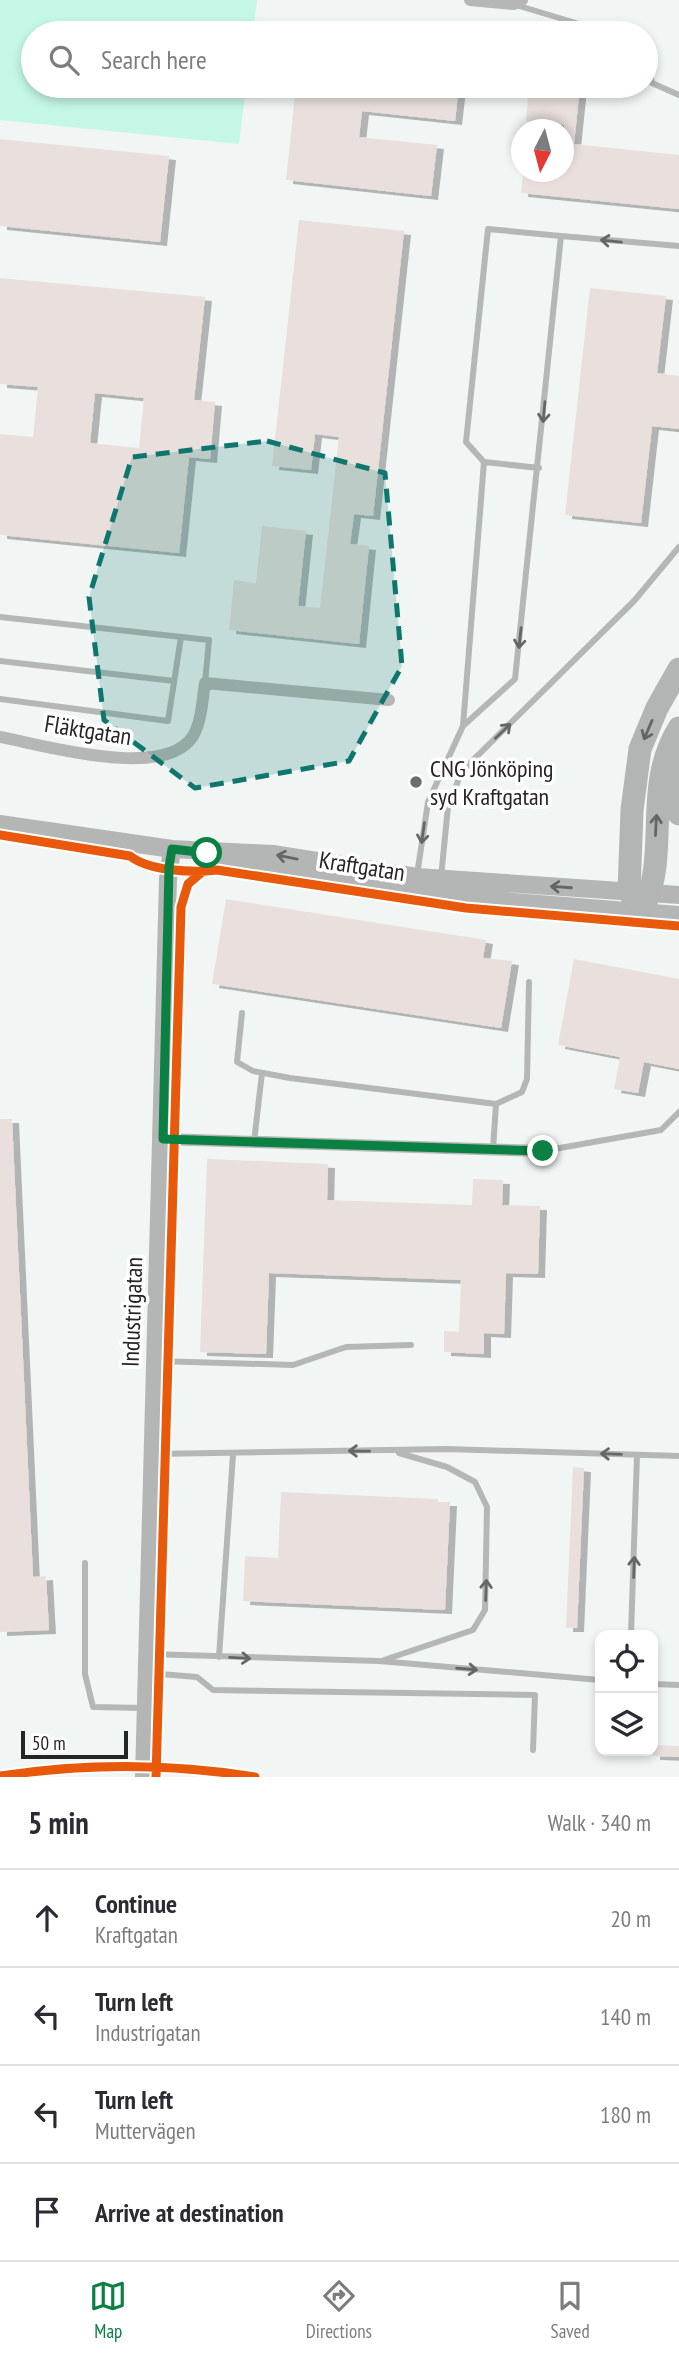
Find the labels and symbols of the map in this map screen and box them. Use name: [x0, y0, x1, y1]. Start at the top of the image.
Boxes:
north arrow: [511, 119, 574, 182]
one-way arrow: [600, 234, 623, 247]
one-way arrow: [537, 400, 550, 422]
one-way arrow: [513, 626, 526, 649]
street label: Fläktgatan: [42, 708, 134, 752]
one-way arrow: [641, 719, 654, 740]
one-way arrow: [495, 723, 512, 740]
place label: CNG Jönköping syd Kraftgatan: [430, 753, 553, 812]
marker: CNG Jönköping syd Kraftgatan: [408, 774, 424, 790]
one-way arrow: [650, 815, 663, 837]
one-way arrow: [417, 822, 430, 844]
route start: [191, 837, 222, 868]
street label: Kraftgatan: [317, 844, 407, 888]
one-way arrow: [276, 850, 299, 863]
one-way arrow: [550, 881, 573, 894]
route end: [527, 1135, 558, 1166]
street label: Industrigatan: [115, 1256, 149, 1368]
one-way arrow: [348, 1444, 371, 1458]
one-way arrow: [600, 1448, 623, 1461]
one-way arrow: [627, 1556, 640, 1579]
one-way arrow: [479, 1579, 492, 1602]
one-way arrow: [228, 1652, 250, 1665]
one-way arrow: [455, 1663, 478, 1676]
scale bar: [21, 1728, 128, 1760]

